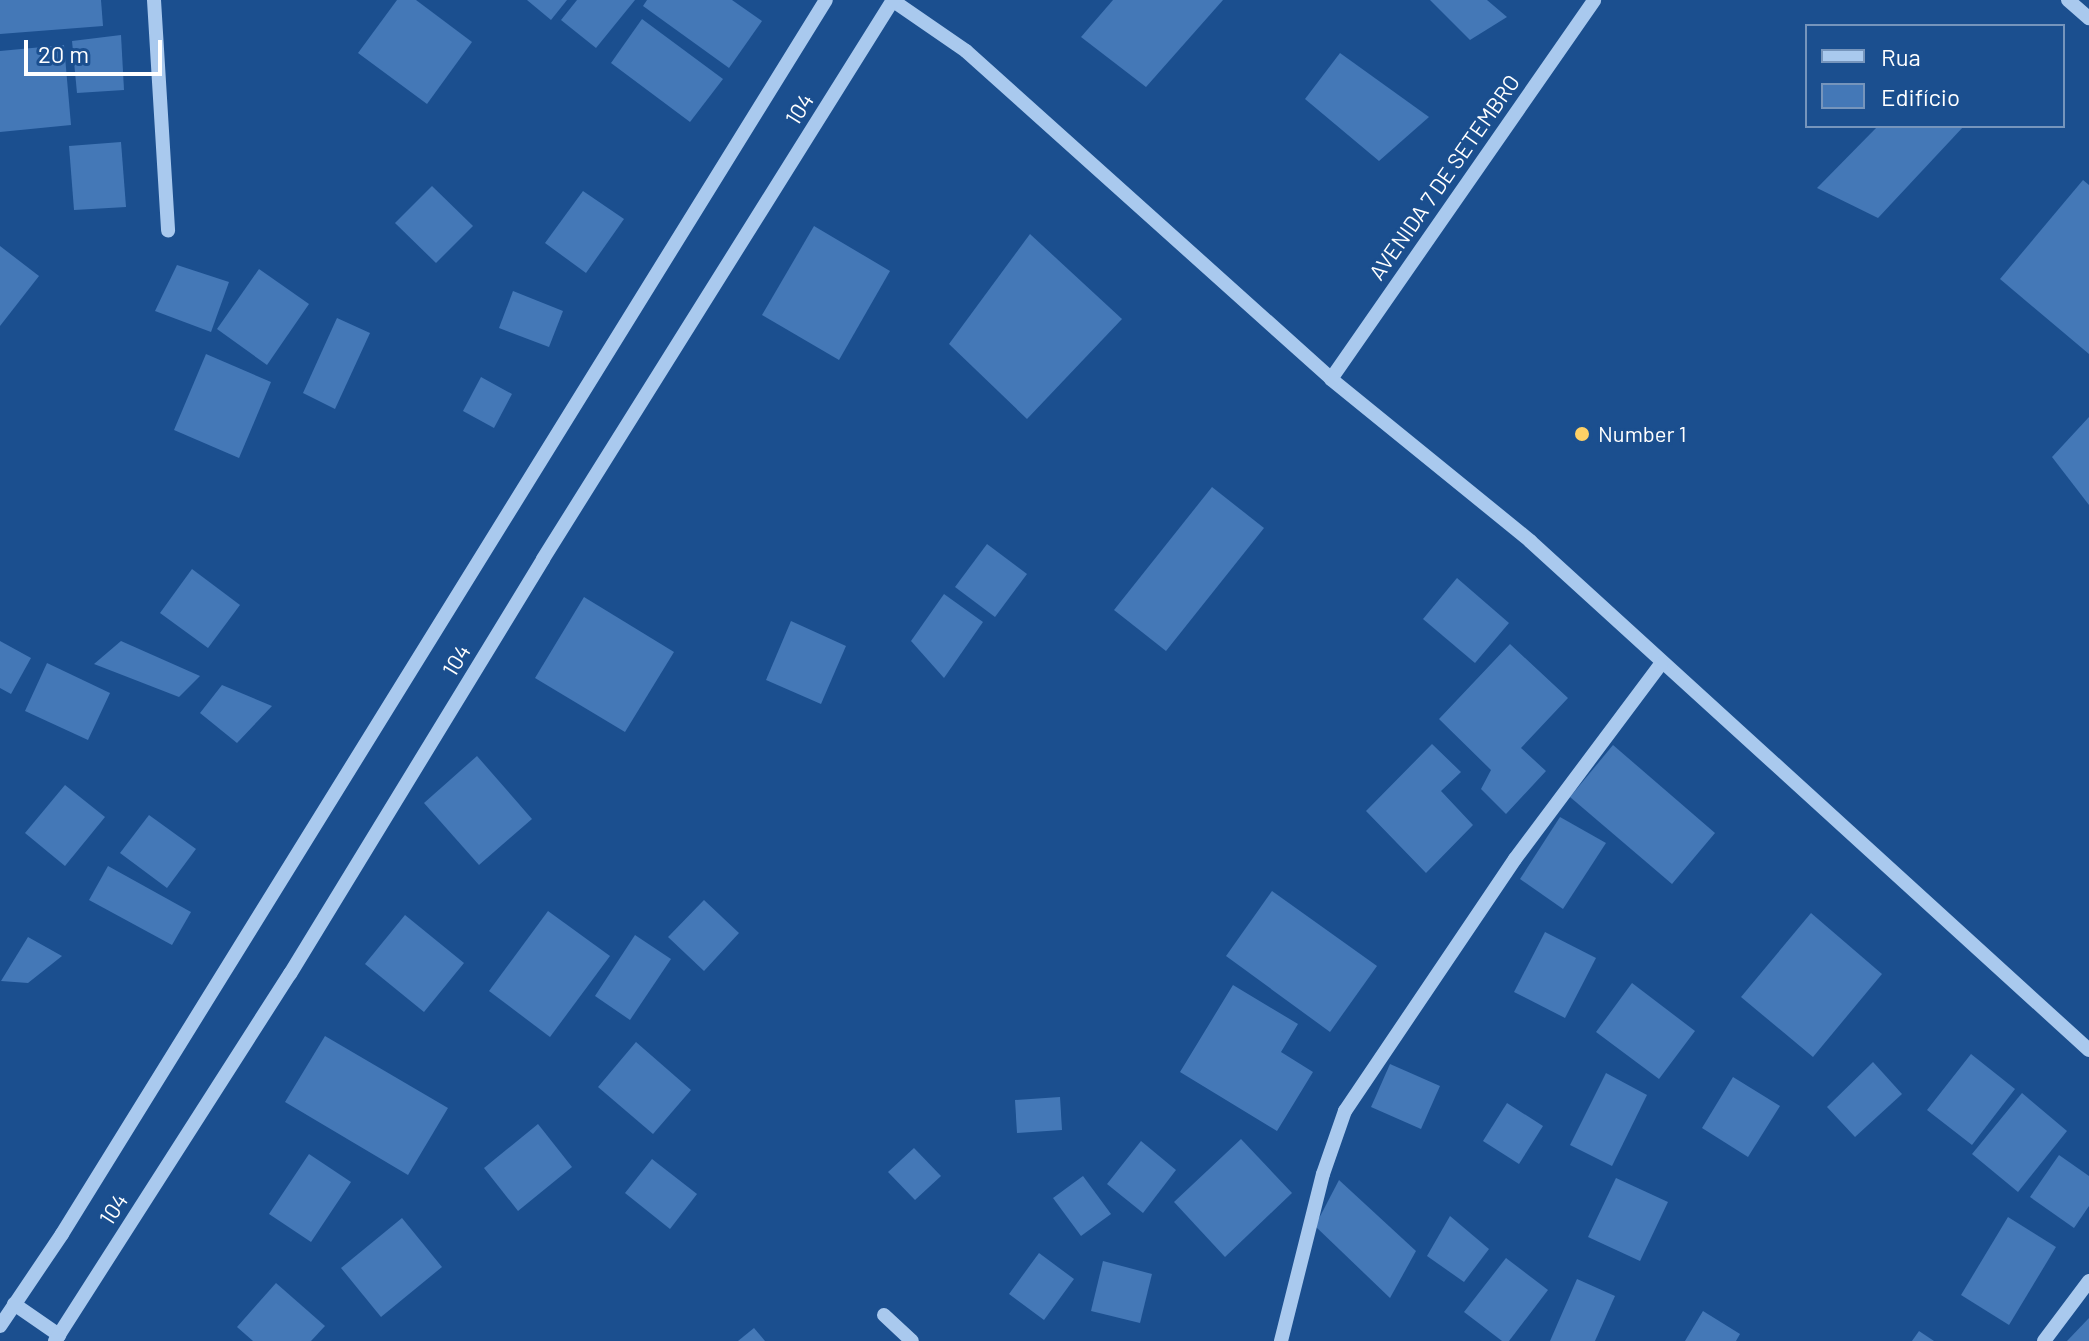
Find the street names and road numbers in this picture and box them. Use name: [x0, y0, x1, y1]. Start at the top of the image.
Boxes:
street label: AVENIDA 7 DE SETEMBRO: [1363, 69, 1525, 285]
street label: 104: [779, 88, 819, 130]
street label: 104: [436, 639, 476, 681]
street label: 104: [93, 1188, 133, 1230]

